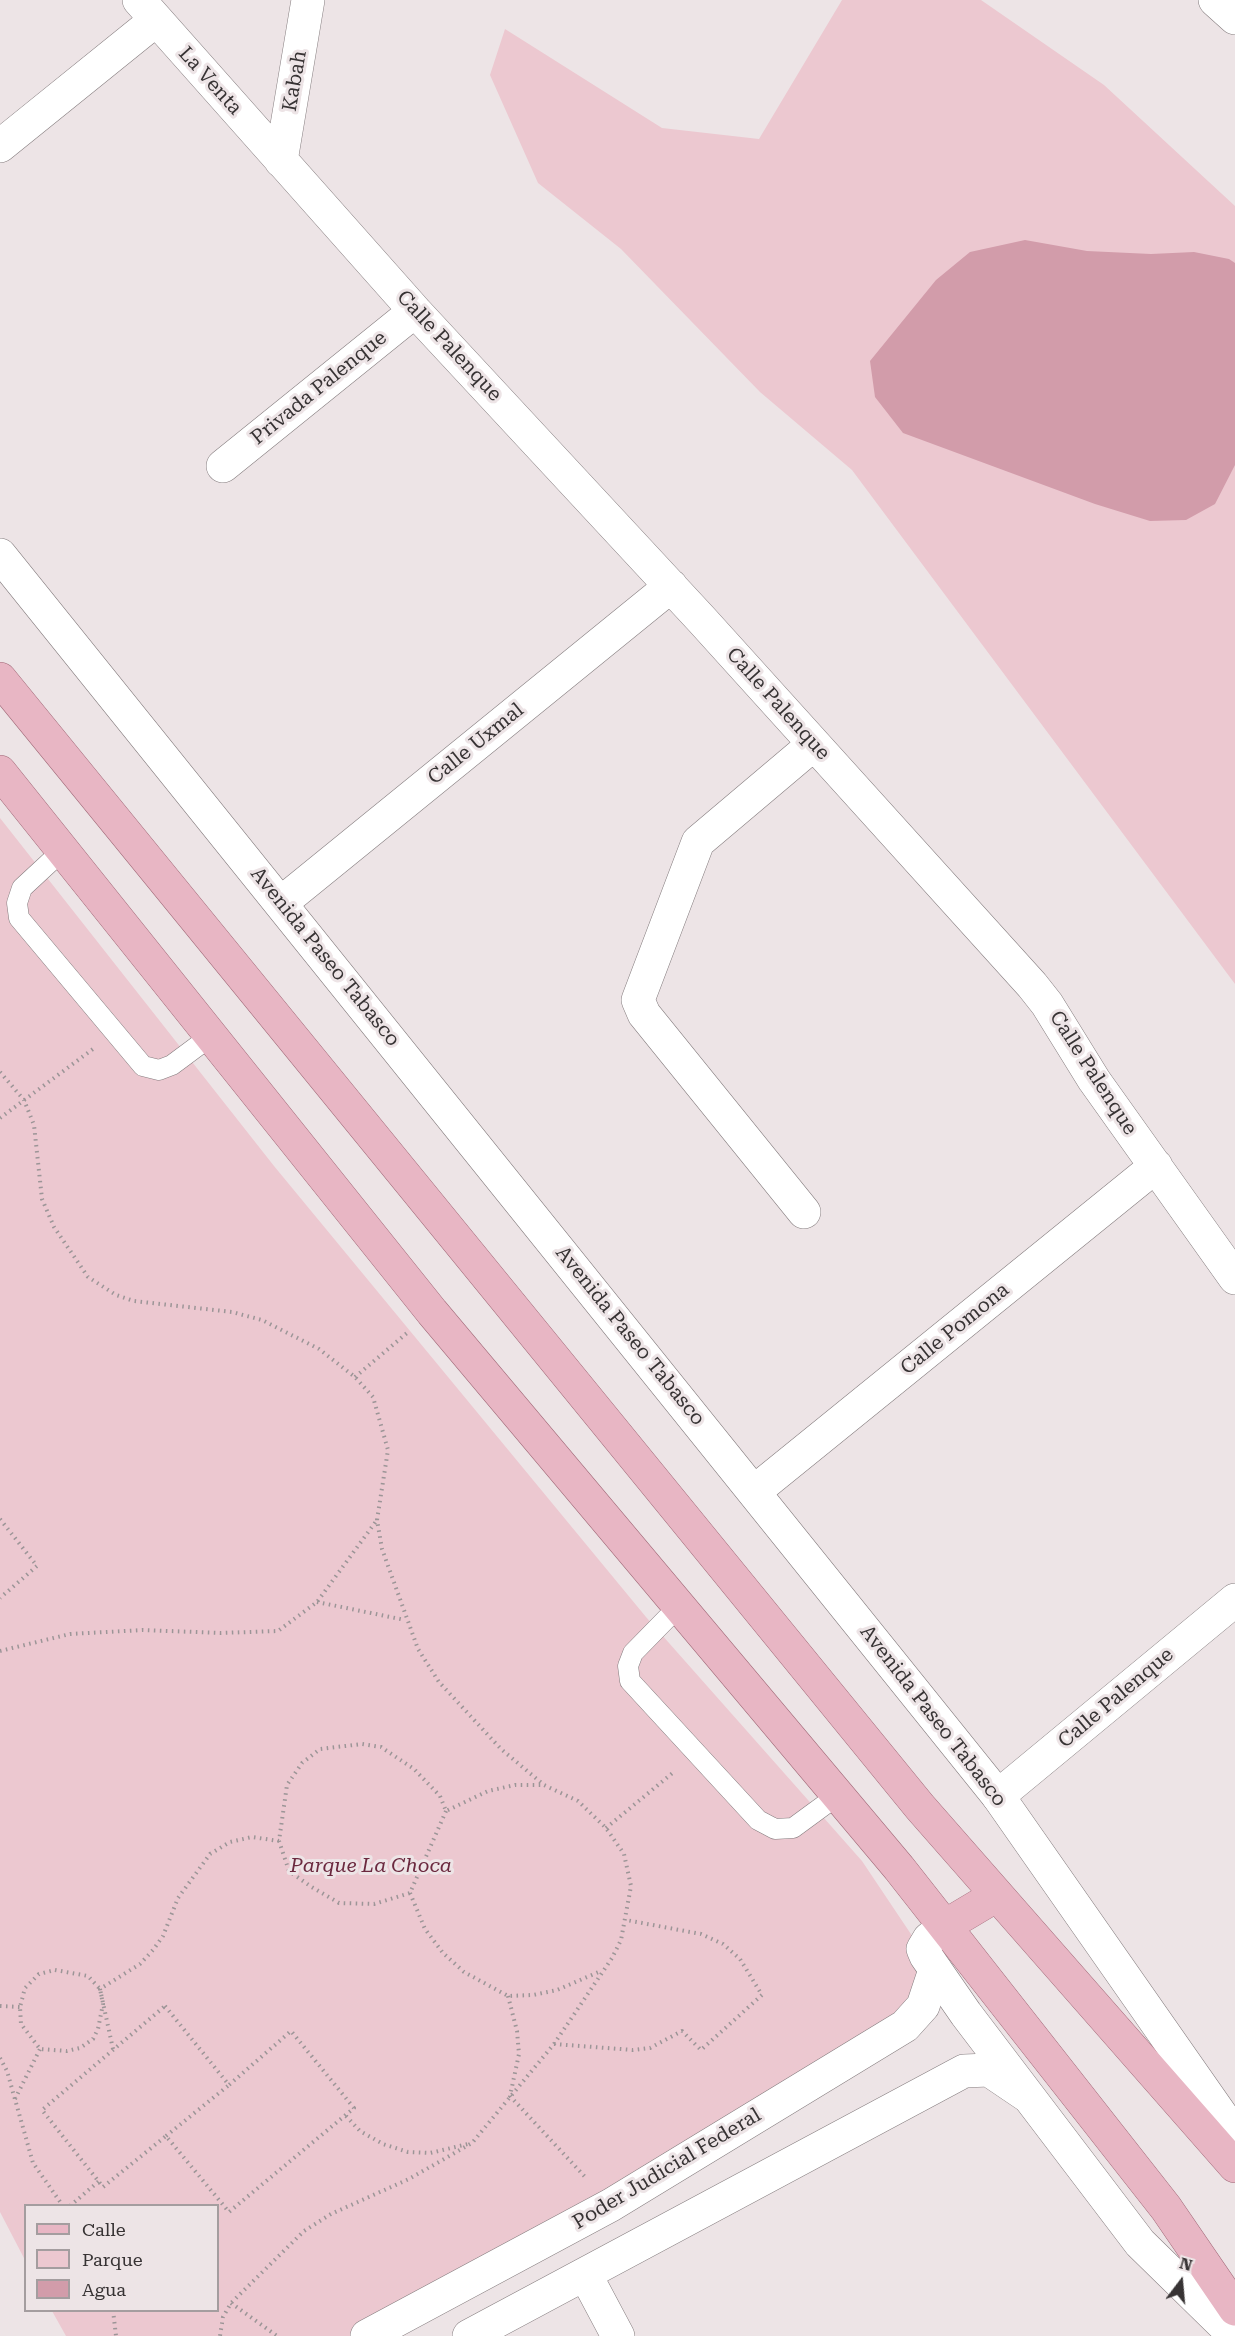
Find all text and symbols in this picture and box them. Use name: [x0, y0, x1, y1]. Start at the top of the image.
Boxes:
street label: La Venta: [173, 42, 247, 120]
street label: Kabah: [278, 49, 312, 113]
street label: Calle Palenque: [391, 286, 507, 406]
street label: Privada Palenque: [246, 326, 392, 450]
street label: Calle Palenque: [721, 643, 835, 765]
street label: Calle Uxmal: [423, 698, 529, 790]
street label: Avenida Paseo Tabasco: [245, 862, 405, 1052]
street label: Calle Palenque: [1044, 1007, 1142, 1139]
street label: Avenida Paseo Tabasco: [550, 1241, 710, 1431]
street label: Calle Pomona: [896, 1278, 1014, 1380]
street label: Avenida Paseo Tabasco: [855, 1620, 1011, 1812]
street label: Calle Palenque: [1054, 1643, 1178, 1753]
park label: Parque La Choca: [290, 1854, 452, 1878]
street label: Poder Judicial Federal: [569, 2103, 765, 2235]
legend: [24, 2204, 219, 2312]
text: Calle: [82, 2219, 126, 2240]
text: Parque: [82, 2249, 143, 2270]
north arrow: [1151, 2252, 1211, 2312]
text: N: [1178, 2253, 1195, 2275]
text: Agua: [82, 2279, 126, 2300]

